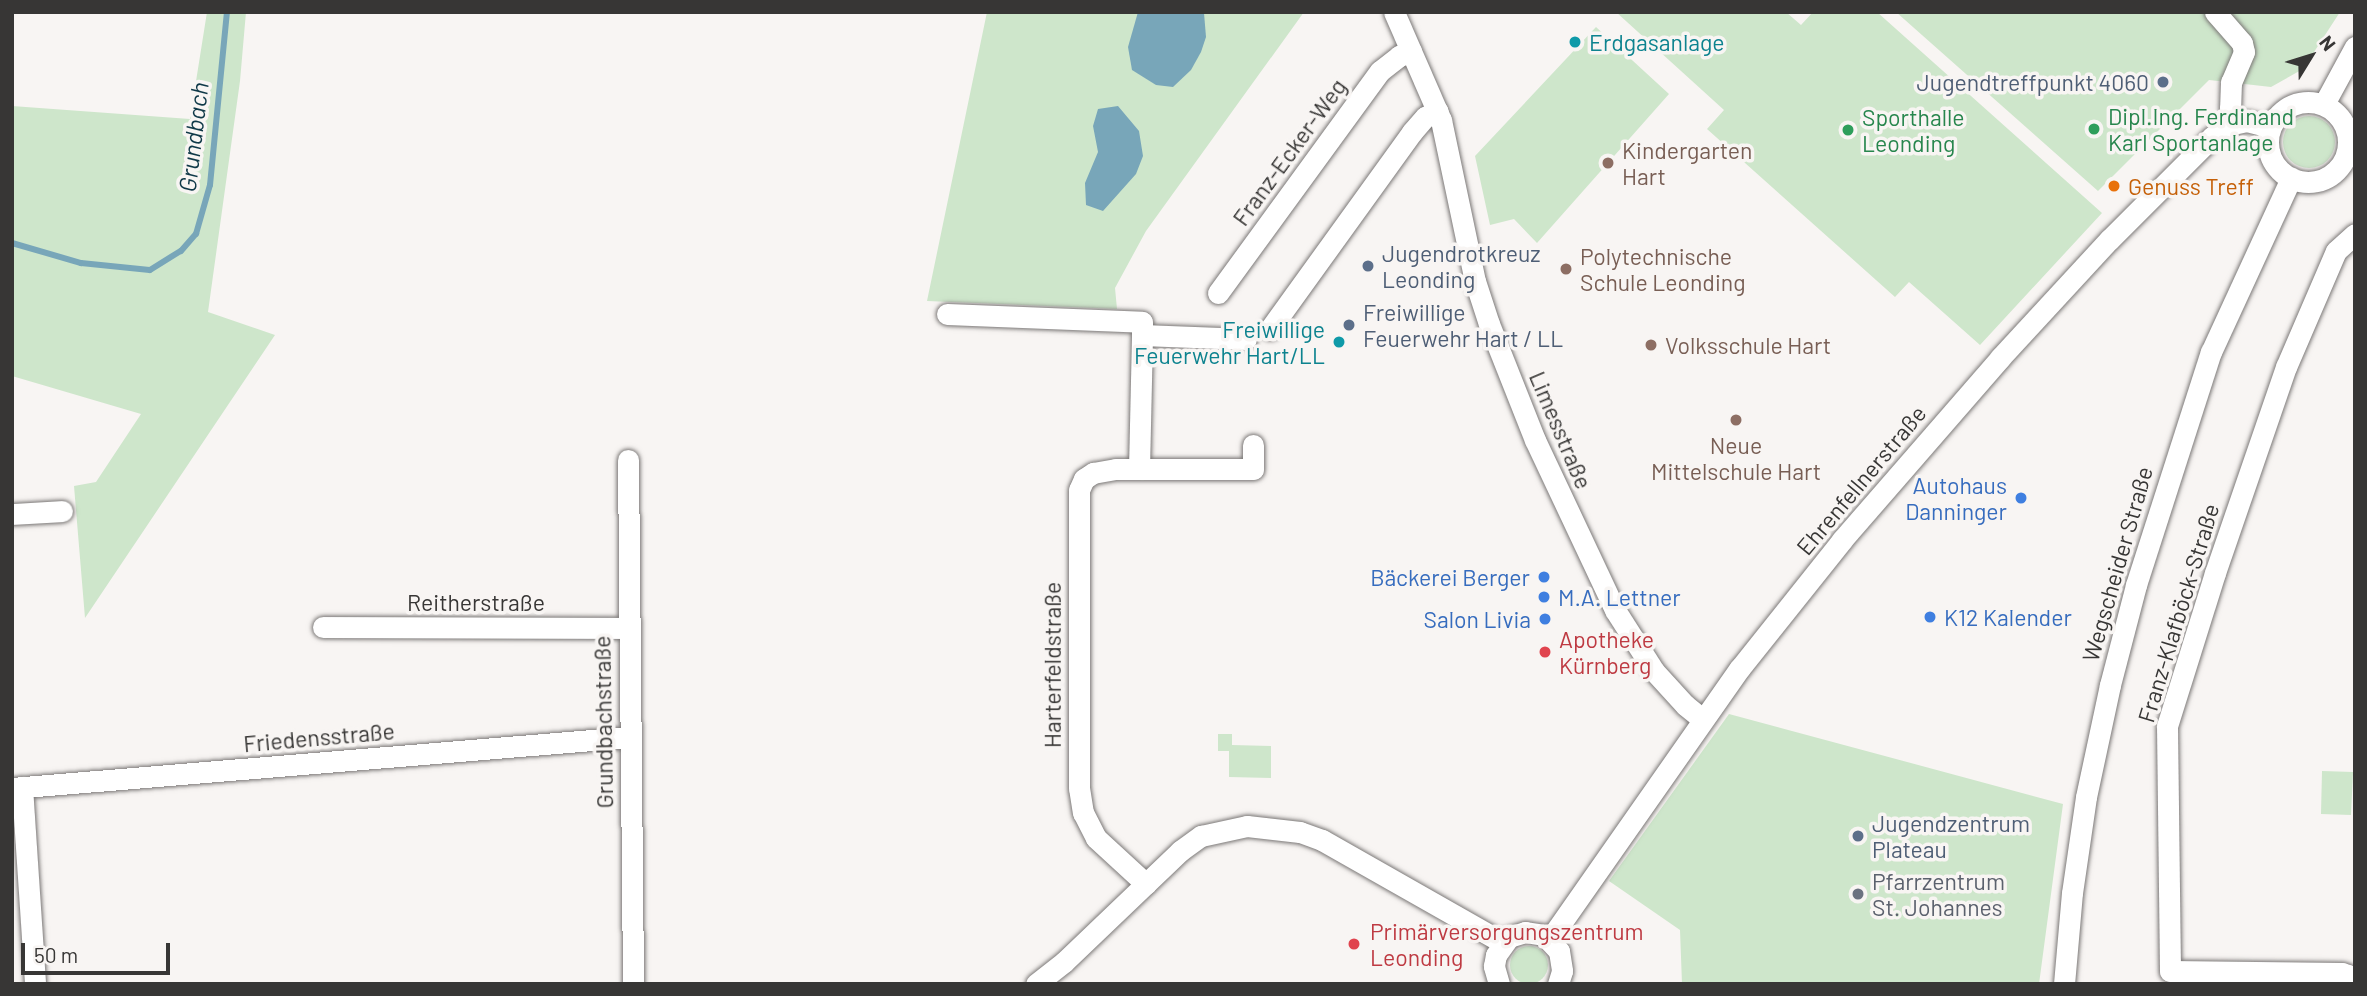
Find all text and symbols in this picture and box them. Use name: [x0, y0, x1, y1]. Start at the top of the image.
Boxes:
north arrow: [2276, 21, 2346, 91]
place label: Erdgasanlage: [1589, 28, 1725, 56]
text: N: [2315, 31, 2341, 55]
marker: Erdgasanlage: [1567, 34, 1583, 50]
place label: Jugendtreffpunkt 4060: [1917, 68, 2149, 96]
street label: Franz-Ecker-Weg: [1226, 73, 1352, 231]
marker: Jugendtreffpunkt 4060: [2155, 74, 2171, 90]
water label: Grundbach: [172, 80, 214, 194]
place label: Dipl.Ing. Ferdinand Karl Sportanlage: [2108, 102, 2294, 156]
place label: Sporthalle Leonding: [1862, 103, 1965, 157]
marker: Dipl.Ing. Ferdinand Karl Sportanlage: [2086, 121, 2102, 137]
marker: Sporthalle Leonding: [1840, 122, 1856, 138]
place label: Kindergarten Hart: [1622, 136, 1753, 190]
marker: Kindergarten Hart: [1600, 155, 1616, 171]
place label: Genuss Treff: [2128, 172, 2254, 200]
marker: Genuss Treff: [2106, 178, 2122, 194]
place label: Jugendrotkreuz Leonding: [1382, 239, 1541, 293]
place label: Polytechnische Schule Leonding: [1580, 242, 1745, 296]
marker: Jugendrotkreuz Leonding: [1360, 258, 1376, 274]
marker: Polytechnische Schule Leonding: [1558, 261, 1574, 277]
place label: Freiwillige Feuerwehr Hart / LL: [1363, 298, 1563, 352]
place label: Freiwillige Feuerwehr Hart/LL: [1134, 315, 1325, 369]
marker: Freiwillige Feuerwehr Hart / LL: [1341, 317, 1357, 333]
place label: Volksschule Hart: [1665, 331, 1831, 359]
marker: Freiwillige Feuerwehr Hart/LL: [1331, 334, 1347, 350]
marker: Volksschule Hart: [1643, 337, 1659, 353]
street label: Limesstraße: [1524, 367, 1598, 493]
street label: Ehrenfellnerstraße: [1790, 400, 1932, 560]
marker: Neue Mittelschule Hart: [1728, 412, 1744, 428]
place label: Neue Mittelschule Hart: [1651, 431, 1821, 485]
street label: Wegscheider Straße: [2076, 463, 2158, 665]
place label: Autohaus Danninger: [1905, 471, 2007, 525]
marker: Autohaus Danninger: [2013, 490, 2029, 506]
street label: Franz-Klafböck-Straße: [2132, 500, 2224, 726]
place label: Bäckerei Berger: [1370, 563, 1530, 591]
marker: Bäckerei Berger: [1536, 569, 1552, 585]
street label: Harterfeldstraße: [1038, 582, 1066, 748]
place label: M.A. Lettner: [1558, 583, 1681, 611]
street label: Reitherstraße: [407, 588, 545, 616]
marker: M.A. Lettner: [1536, 589, 1552, 605]
place label: K12 Kalender: [1944, 603, 2072, 631]
place label: Salon Livia: [1424, 605, 1531, 633]
marker: K12 Kalender: [1922, 609, 1938, 625]
marker: Salon Livia: [1537, 611, 1553, 627]
place label: Apotheke Kürnberg: [1559, 625, 1654, 679]
street label: Grundbachstraße: [588, 635, 618, 809]
marker: Apotheke Kürnberg: [1537, 644, 1553, 660]
street label: Friedensstraße: [242, 717, 396, 757]
place label: Jugendzentrum Plateau: [1872, 809, 2030, 863]
marker: Jugendzentrum Plateau: [1850, 828, 1866, 844]
place label: Pfarrzentrum St. Johannes: [1872, 867, 2005, 921]
marker: Pfarrzentrum St. Johannes: [1850, 886, 1866, 902]
place label: Primärversorgungszentrum Leonding: [1370, 917, 1644, 971]
scale bar: [24, 930, 173, 974]
marker: Primärversorgungszentrum Leonding: [1344, 934, 1364, 954]
text: 50 m: [34, 942, 78, 967]

